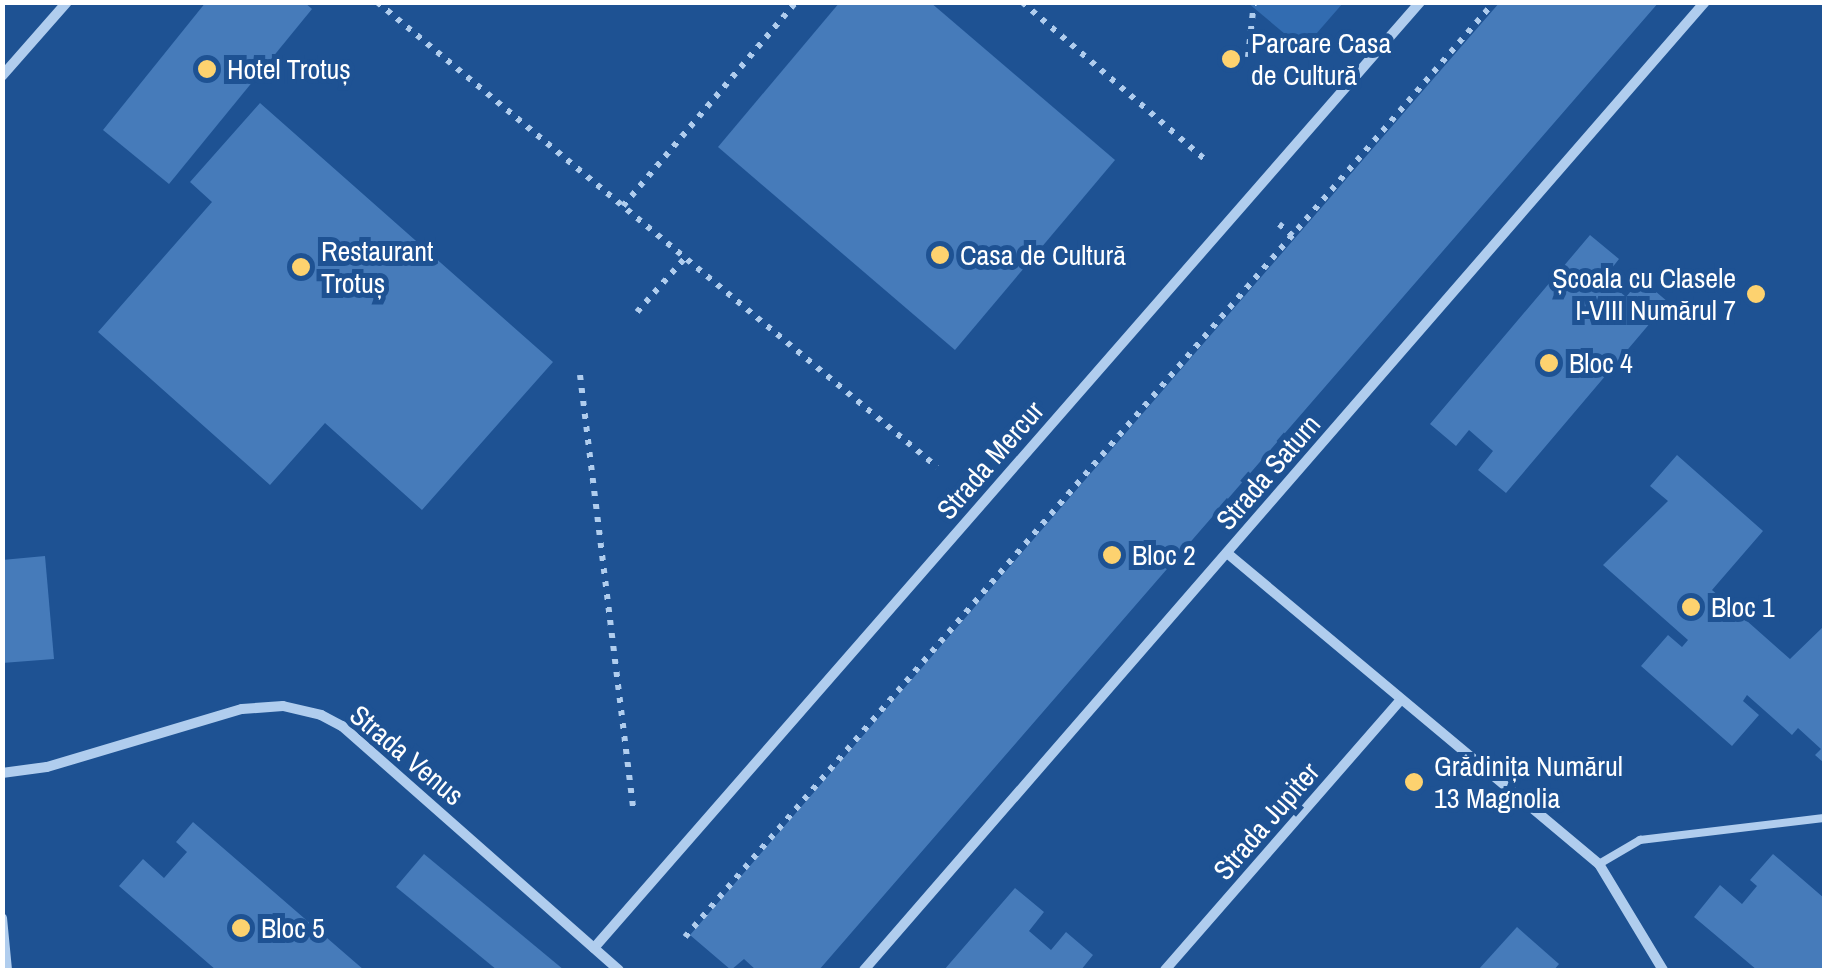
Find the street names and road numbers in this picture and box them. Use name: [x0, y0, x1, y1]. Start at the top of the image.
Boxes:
street label: Strada Mercur: [930, 394, 1050, 526]
street label: Strada Saturn: [1209, 408, 1327, 536]
street label: Strada Venus: [343, 698, 471, 812]
street label: Strada Jupiter: [1206, 756, 1326, 886]

